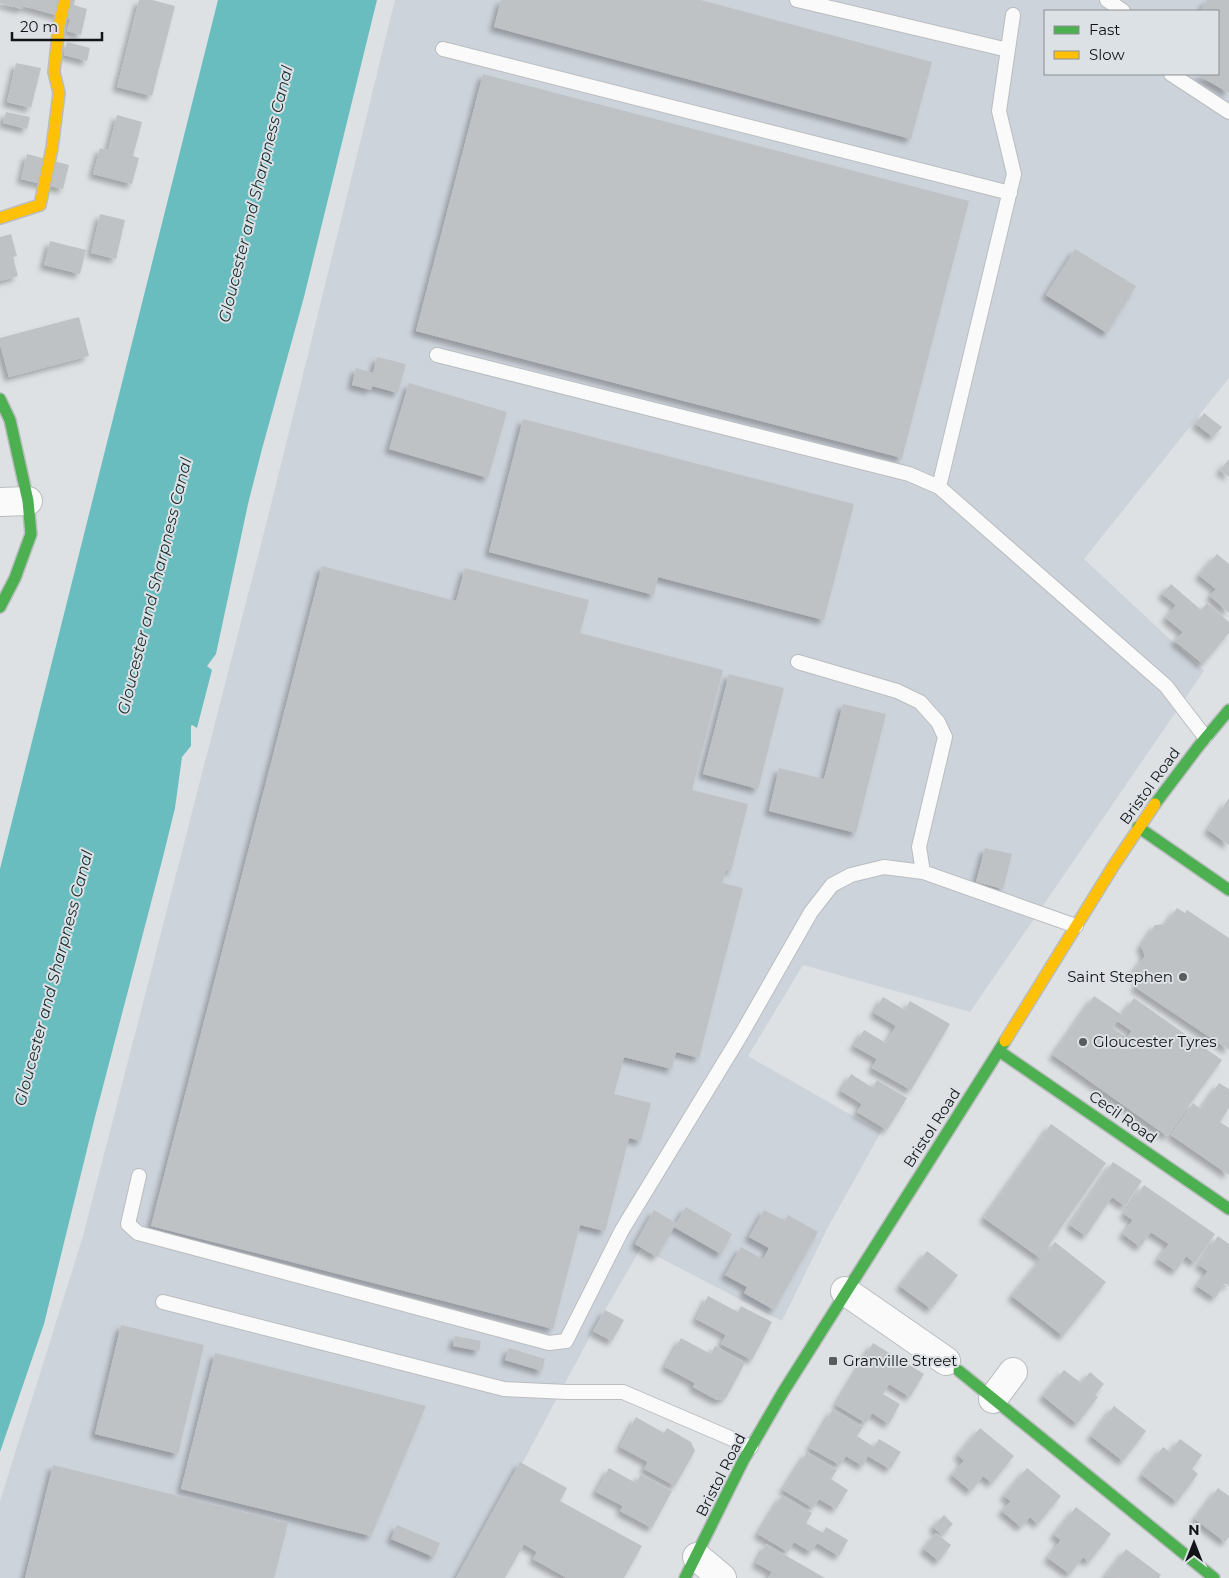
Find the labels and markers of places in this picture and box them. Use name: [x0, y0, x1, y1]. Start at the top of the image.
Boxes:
place label: Saint Stephen: [1067, 967, 1173, 986]
marker: Saint Stephen: [1177, 971, 1189, 983]
place label: Gloucester Tyres: [1093, 1032, 1217, 1051]
marker: Gloucester Tyres: [1077, 1036, 1089, 1048]
place label: Granville Street: [843, 1351, 957, 1370]
marker: Granville Street: [827, 1355, 839, 1367]

